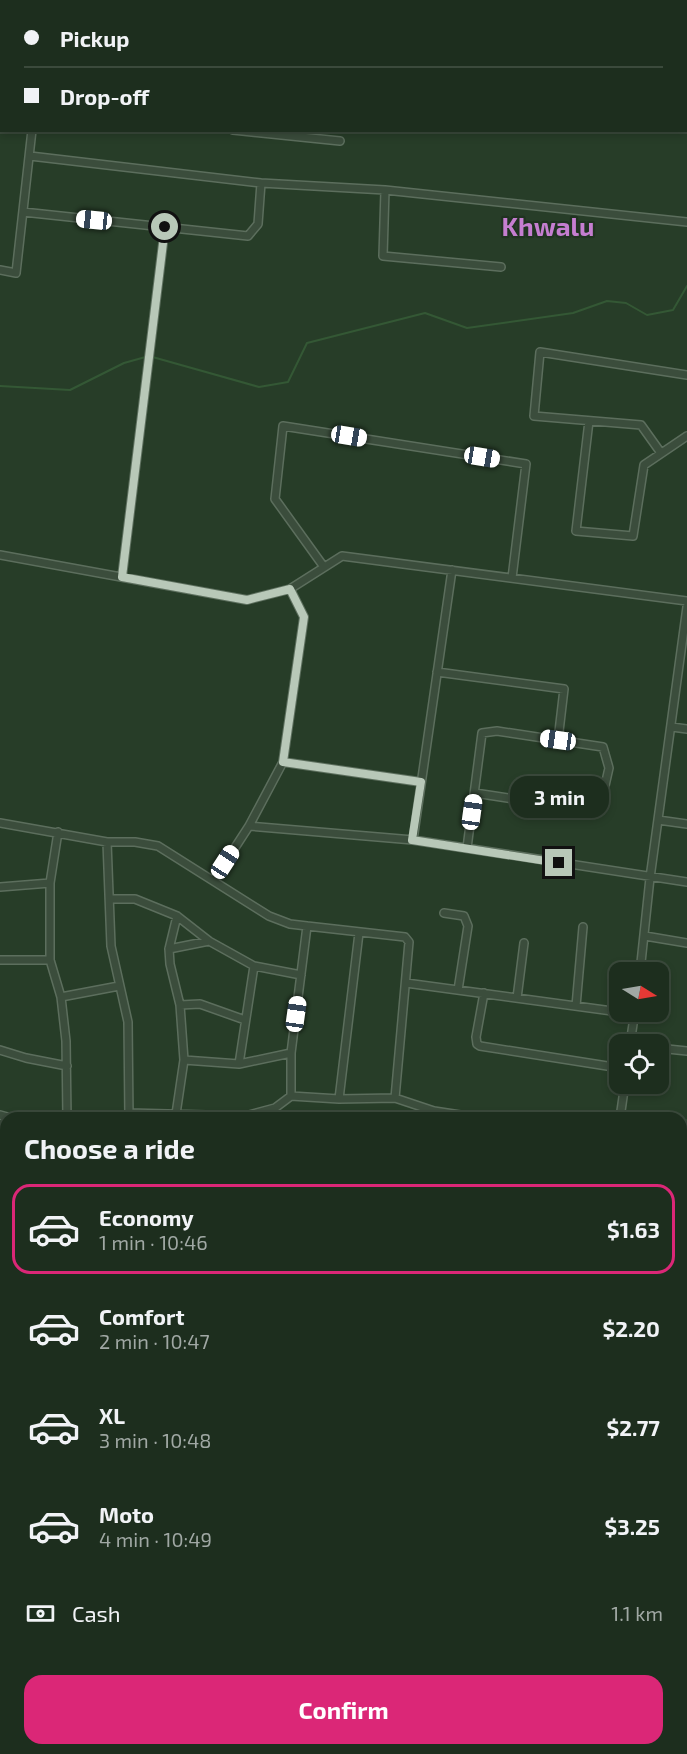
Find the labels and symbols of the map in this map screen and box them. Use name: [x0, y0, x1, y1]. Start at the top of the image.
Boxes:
car: [75, 209, 113, 231]
district label: Khwalu: [502, 210, 594, 241]
route start: [151, 213, 178, 240]
car: [330, 424, 368, 448]
car: [463, 445, 501, 469]
car: [539, 729, 577, 751]
callout: 3 min: [510, 776, 608, 818]
car: [461, 793, 483, 831]
car: [208, 842, 242, 882]
route end: [545, 849, 572, 876]
north arrow: [609, 962, 669, 1022]
car: [285, 995, 307, 1033]

